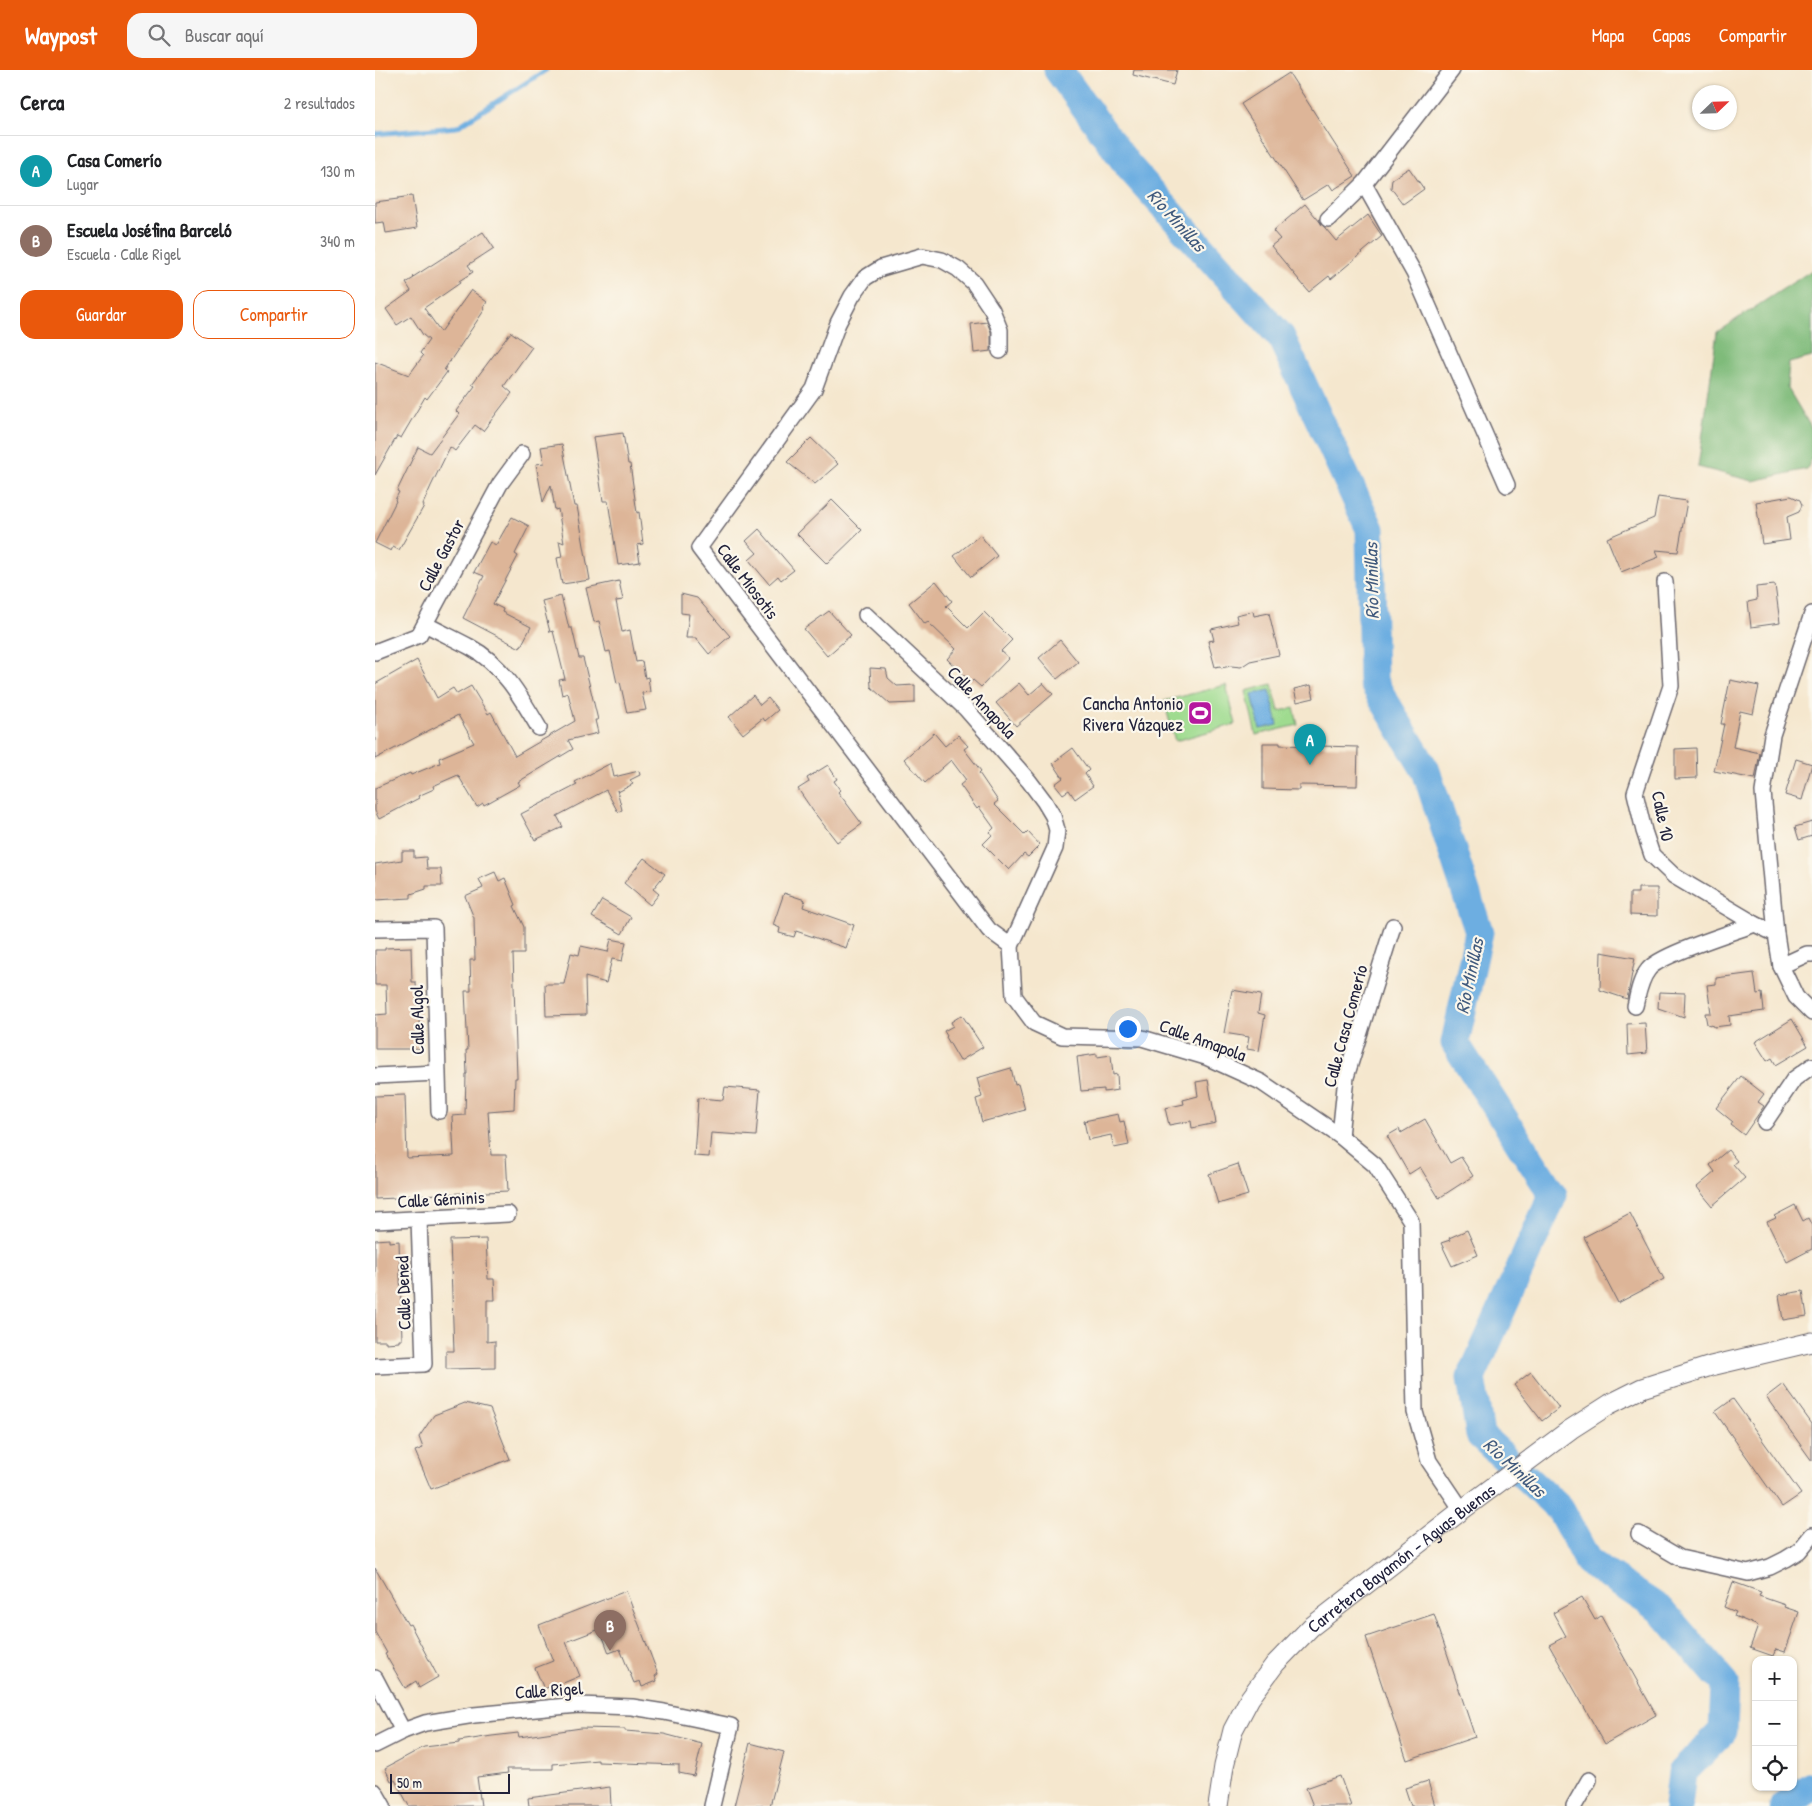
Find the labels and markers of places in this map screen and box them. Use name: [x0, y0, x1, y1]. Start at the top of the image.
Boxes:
place label: Cancha Antonio Rivera Vázquez: [1082, 691, 1183, 737]
sports icon: Cancha Antonio Rivera Vázquez: [1187, 700, 1213, 726]
pin: A: [1294, 724, 1326, 765]
pin: B: [594, 1610, 626, 1651]

